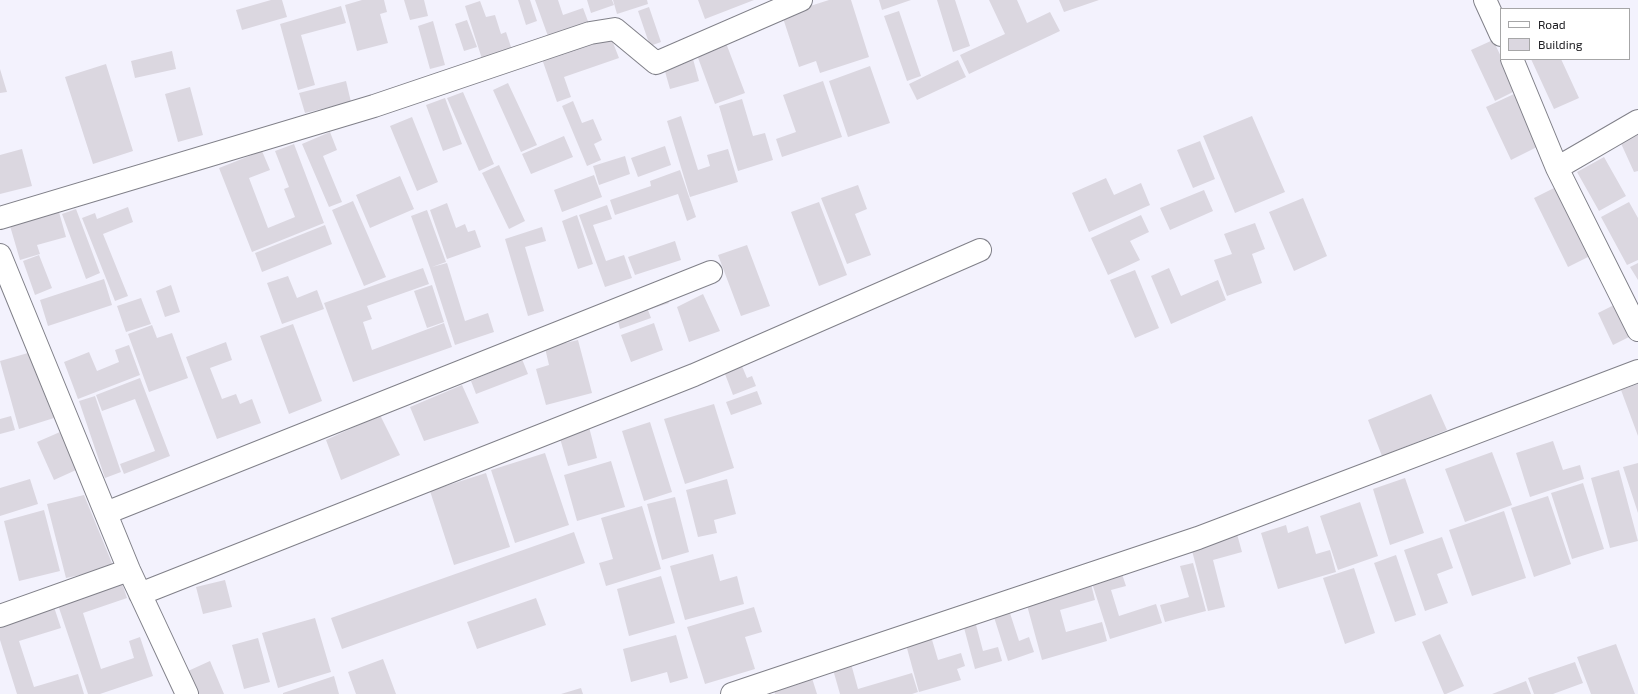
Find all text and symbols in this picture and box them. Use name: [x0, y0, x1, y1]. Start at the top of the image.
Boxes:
legend: [1500, 8, 1630, 60]
text: Road: [1538, 17, 1566, 31]
text: Building: [1538, 37, 1582, 51]

